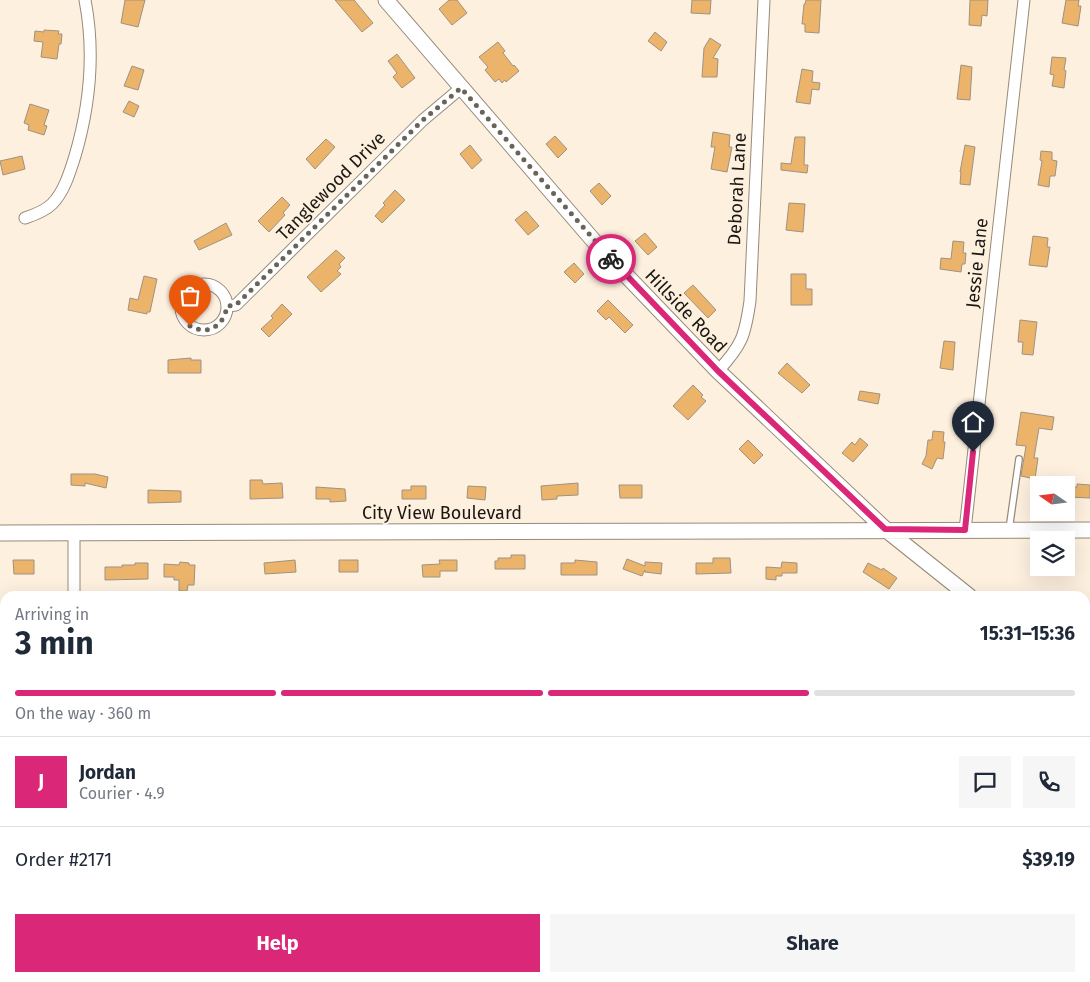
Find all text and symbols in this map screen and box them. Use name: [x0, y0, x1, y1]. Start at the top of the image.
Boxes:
street label: Tanglewood Drive: [272, 127, 390, 245]
street label: Deborah Lane: [723, 132, 751, 246]
street label: Jessie Lane: [961, 217, 993, 309]
courier: [586, 234, 636, 284]
icon: bike: [597, 245, 625, 273]
street label: Hillside Road: [641, 264, 731, 358]
pin: [169, 275, 211, 326]
icon: bag: [176, 282, 204, 310]
pin: [952, 401, 994, 452]
icon: home: [959, 408, 987, 436]
north arrow: [1030, 476, 1075, 521]
map controls: [1030, 476, 1075, 576]
street label: City View Boulevard: [362, 502, 522, 524]
button: layers: [1030, 531, 1075, 576]
text: Arriving in: [15, 605, 89, 624]
text: 15:31–15:36: [980, 622, 1075, 645]
text: 3 min: [15, 624, 94, 662]
text: On the way · 360 m: [15, 704, 151, 723]
button: chat: [959, 756, 1011, 808]
button: phone: [1023, 756, 1075, 808]
text: Jordan: [79, 761, 136, 784]
text: J: [38, 770, 44, 793]
text: Courier · 4.9: [79, 784, 165, 803]
text: Order #2171: [15, 848, 112, 871]
text: $39.19: [1022, 848, 1075, 871]
button: Help: [15, 914, 540, 972]
button: Share: [550, 914, 1075, 972]

